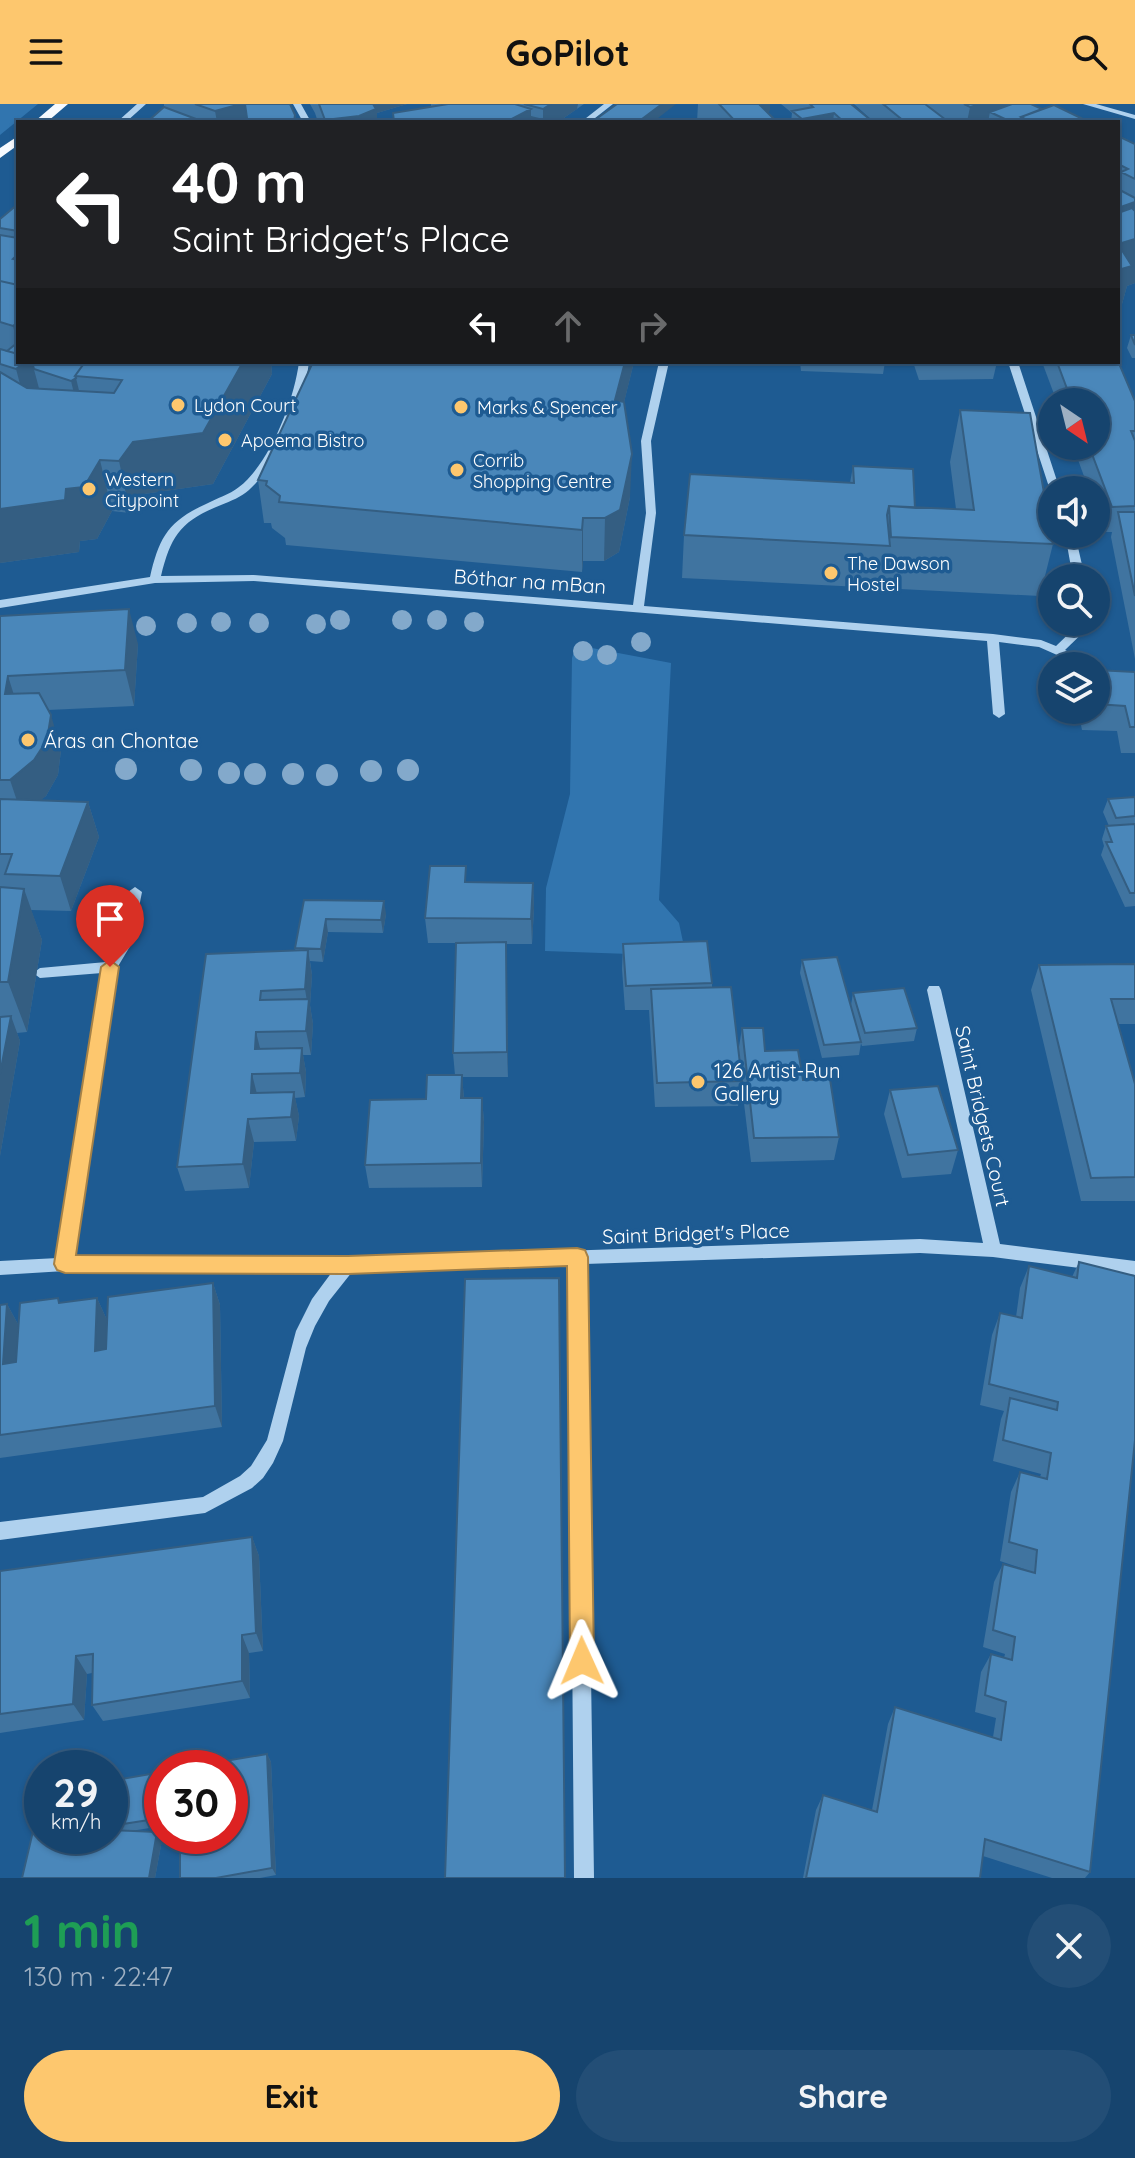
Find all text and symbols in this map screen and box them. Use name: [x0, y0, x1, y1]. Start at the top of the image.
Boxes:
icon: menu: [24, 30, 68, 74]
text: GoPilot: [505, 30, 630, 75]
icon: search: [1067, 30, 1111, 74]
text: 40 m: [172, 147, 307, 217]
icon: left: [40, 152, 144, 256]
text: Saint Bridget's Place: [172, 216, 510, 261]
icon: left: [462, 304, 506, 348]
icon: ahead: [546, 304, 590, 348]
icon: right: [630, 304, 674, 348]
north arrow: [1038, 388, 1110, 460]
map controls: [1038, 388, 1110, 724]
place label: Lydon Court: [194, 394, 296, 417]
marker: Lydon Court: [169, 396, 187, 414]
place label: Marks & Spencer: [477, 396, 618, 419]
marker: Marks & Spencer: [452, 398, 470, 416]
place label: Apoema Bistro: [241, 429, 364, 452]
marker: Apoema Bistro: [216, 431, 234, 449]
place label: Corrib Shopping Centre: [473, 449, 612, 493]
marker: Corrib Shopping Centre: [448, 461, 466, 479]
place label: Western Citypoint: [105, 468, 179, 512]
button: sound: [1038, 476, 1110, 548]
marker: Western Citypoint: [80, 480, 98, 498]
place label: The Dawson Hostel: [847, 552, 950, 596]
street label: Bóthar na mBan: [453, 563, 607, 599]
marker: The Dawson Hostel: [822, 564, 840, 582]
button: search: [1038, 564, 1110, 636]
button: layers: [1038, 652, 1110, 724]
place label: Áras an Chontae: [44, 728, 199, 753]
marker: Áras an Chontae: [19, 731, 37, 749]
pin: [76, 885, 144, 967]
icon: arrive: [88, 897, 132, 941]
street label: Saint Bridgets Court: [950, 1023, 1016, 1209]
place label: 126 Artist-Run Gallery: [714, 1058, 841, 1106]
marker: 126 Artist-Run Gallery: [689, 1073, 707, 1091]
street label: Saint Bridget's Place: [602, 1217, 790, 1249]
position arrow: [540, 1619, 624, 1703]
speed limit sign: 30: [144, 1750, 248, 1854]
text: 29: [53, 1767, 99, 1817]
text: km/h: [51, 1809, 101, 1834]
text: 1 min: [24, 1900, 140, 1960]
button: close: [1027, 1904, 1111, 1988]
text: 130 m · 22:47: [24, 1960, 173, 1993]
button: Exit: [24, 2050, 560, 2142]
button: Share: [576, 2050, 1111, 2142]

